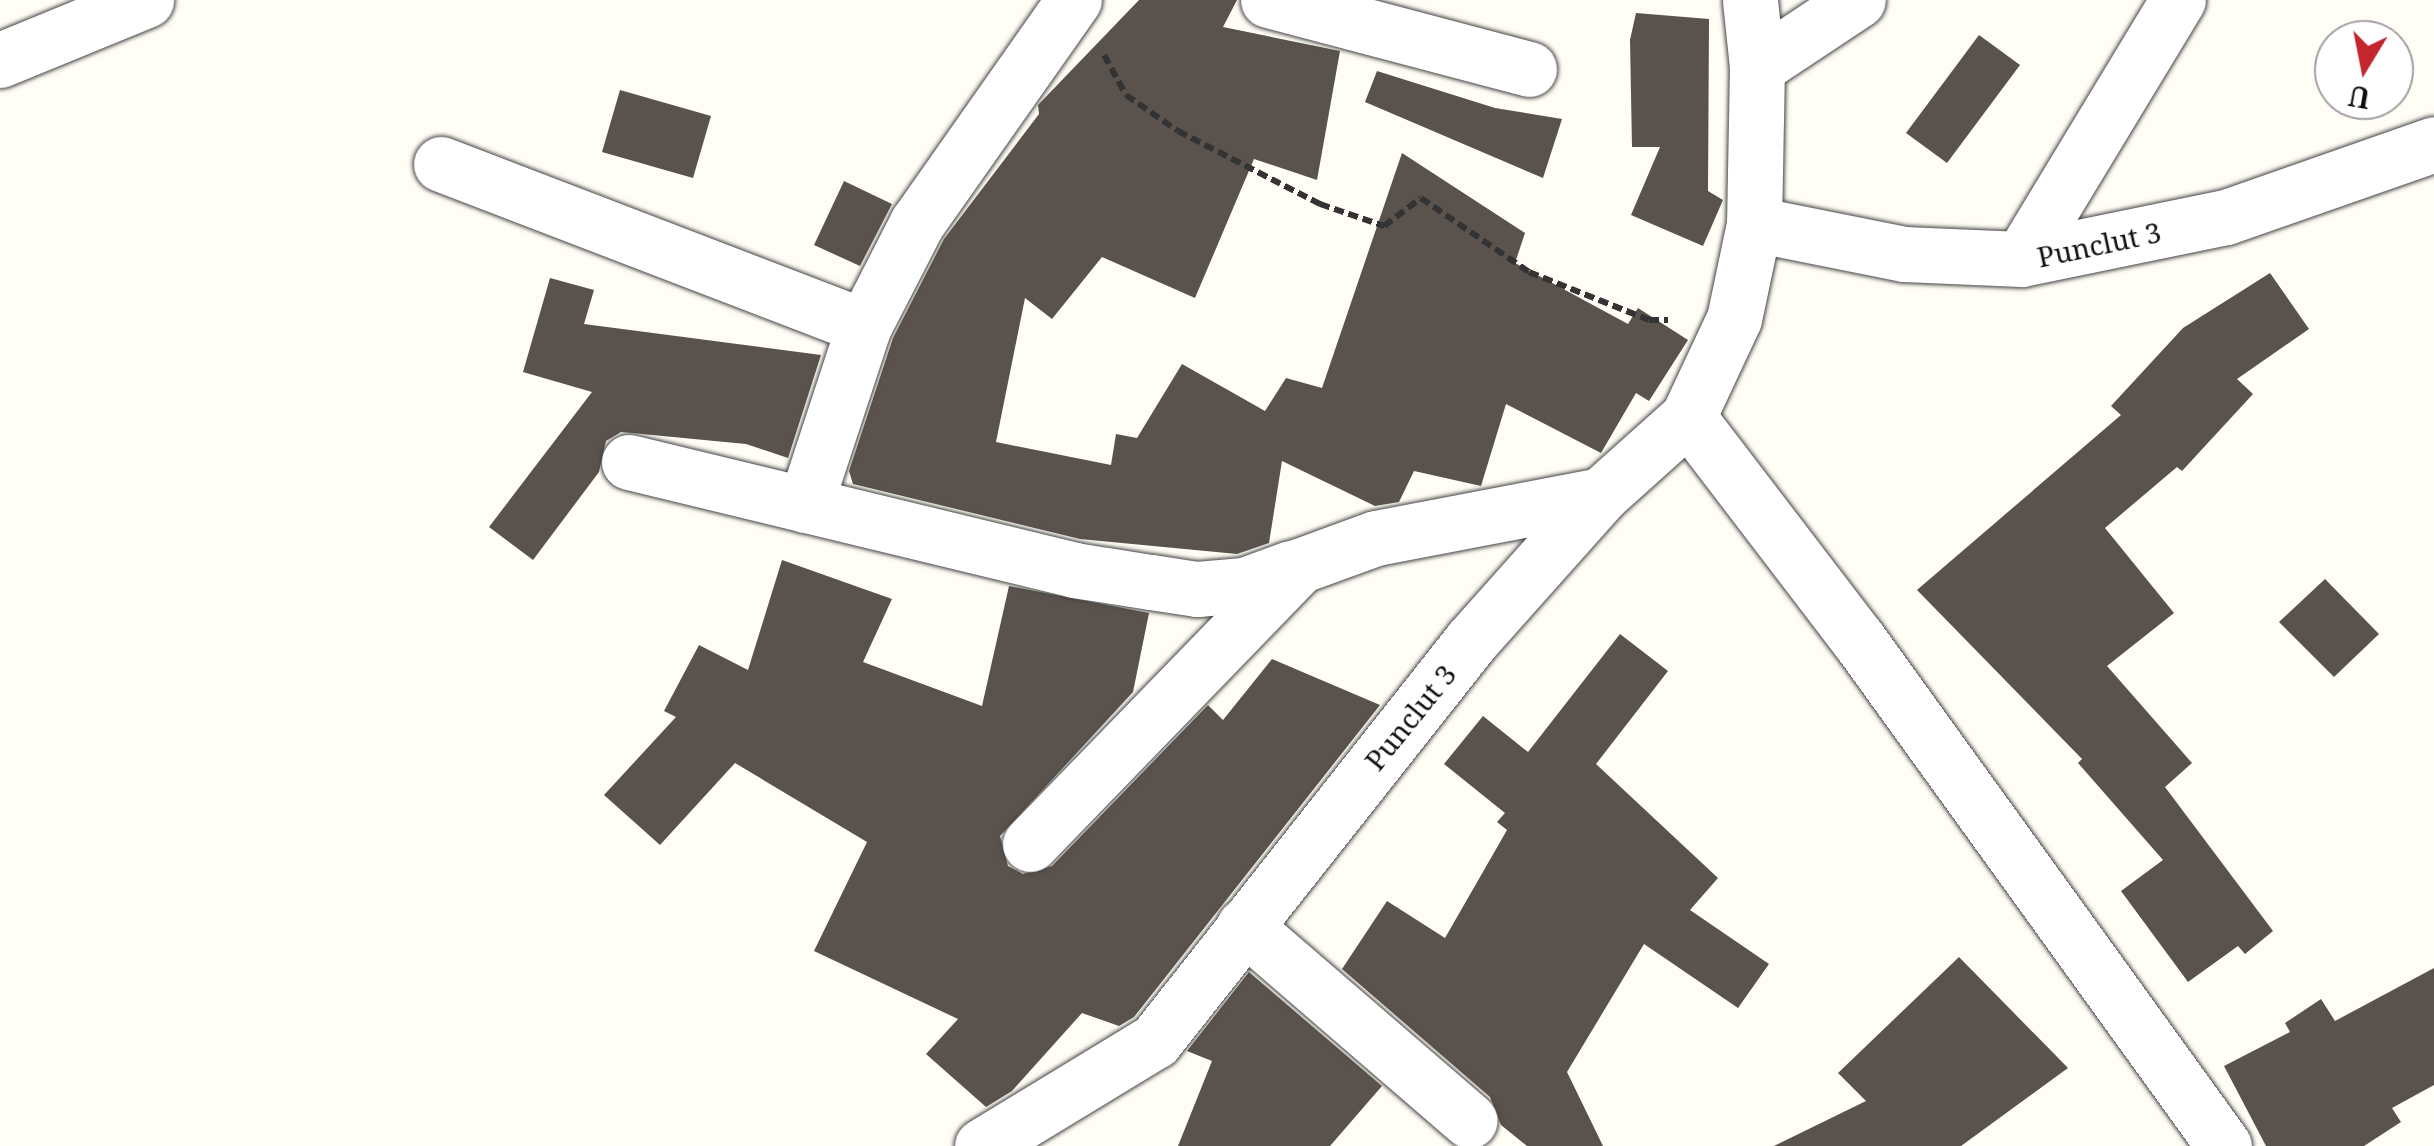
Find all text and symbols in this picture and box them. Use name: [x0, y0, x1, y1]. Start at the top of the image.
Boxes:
north arrow: [2314, 20, 2414, 120]
text: U: [2346, 77, 2373, 118]
street label: Punclut 3: [2034, 214, 2164, 274]
street label: Punclut 3: [1357, 658, 1463, 776]

